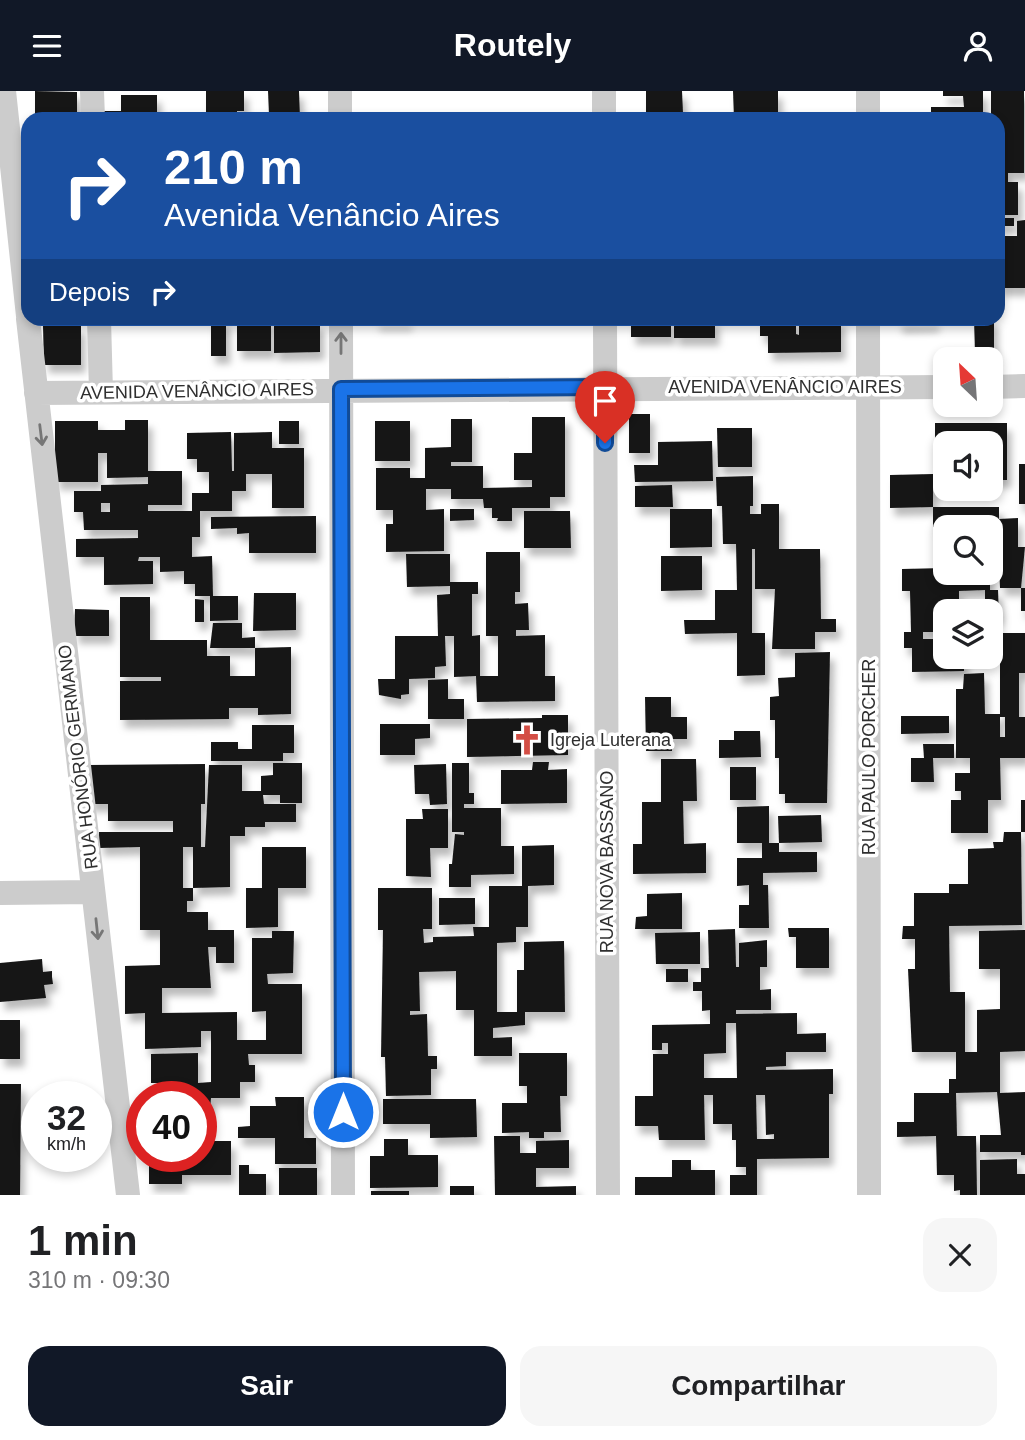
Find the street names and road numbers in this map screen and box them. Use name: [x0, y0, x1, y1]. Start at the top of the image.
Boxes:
street label: AVENIDA VENÂNCIO AIRES: [668, 377, 902, 397]
street label: AVENIDA VENÂNCIO AIRES: [80, 379, 314, 403]
street label: RUA HONÓRIO GERMANO: [53, 644, 102, 871]
street label: RUA PAULO PORCHER: [859, 659, 879, 855]
street label: RUA NOVA BASSANO: [597, 771, 617, 953]

